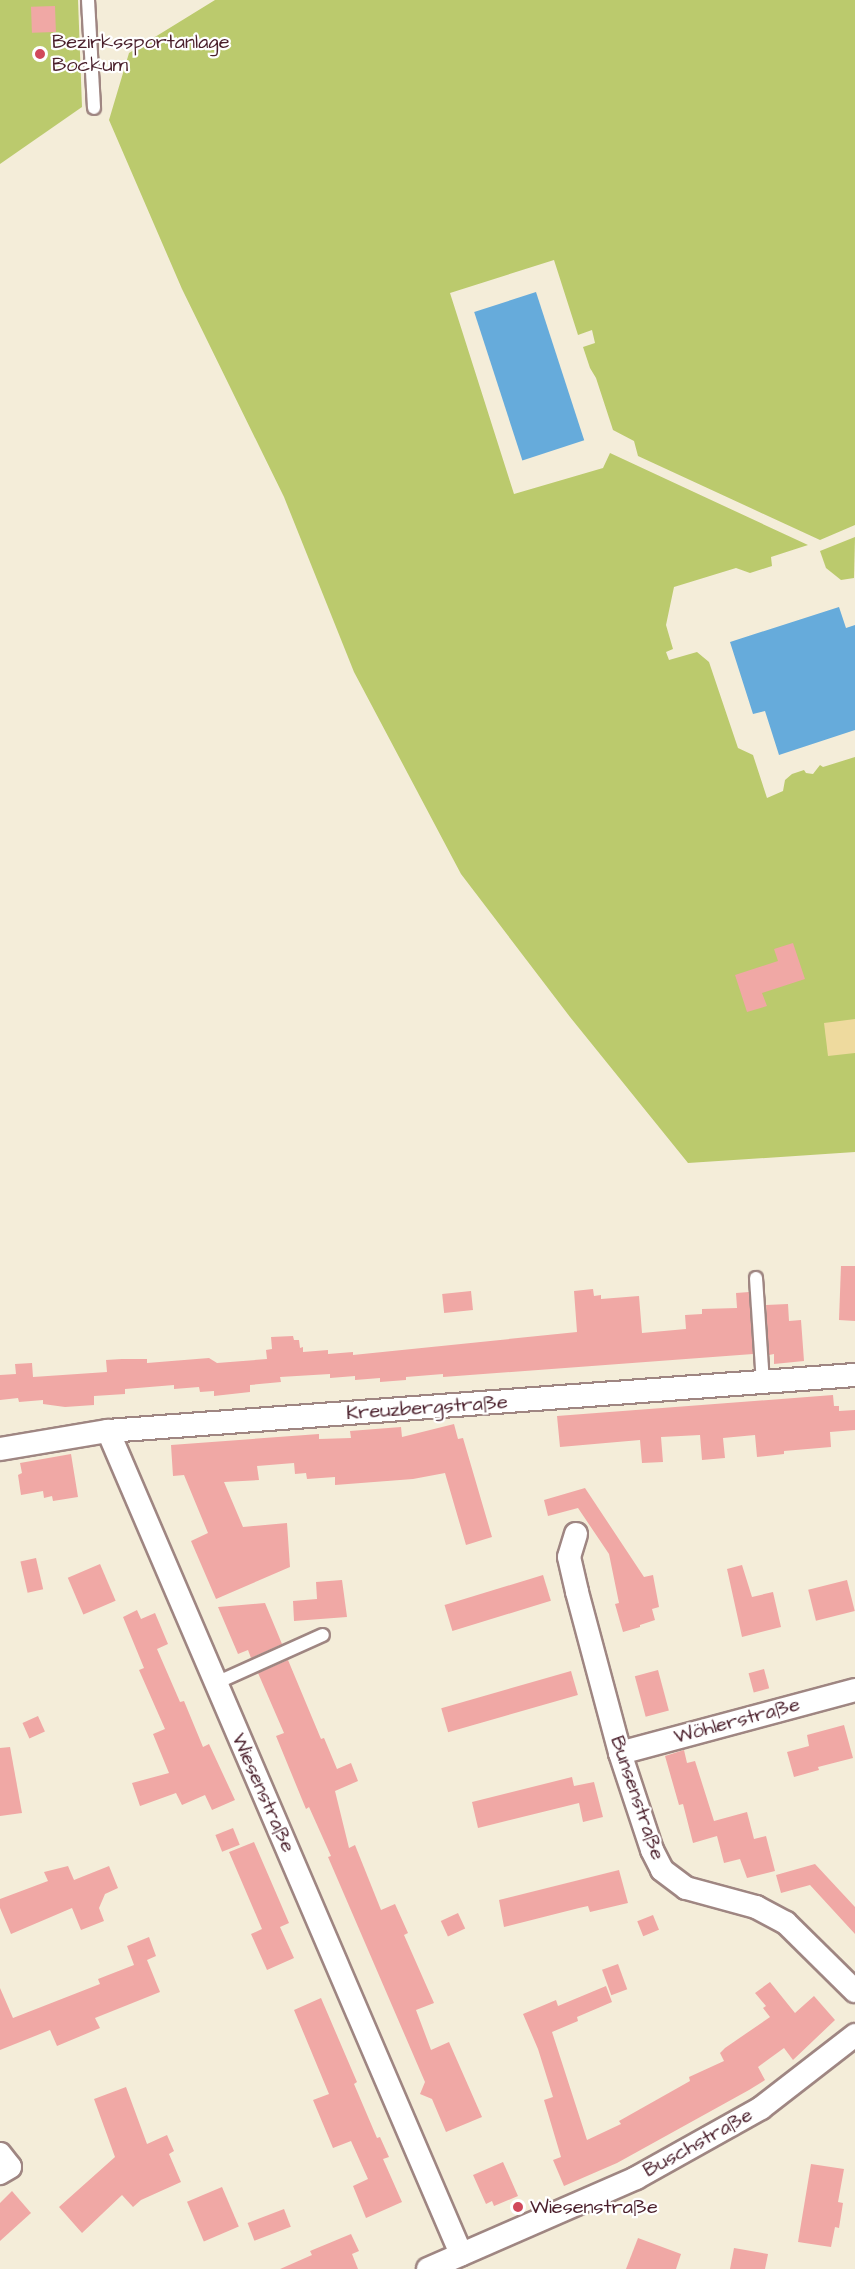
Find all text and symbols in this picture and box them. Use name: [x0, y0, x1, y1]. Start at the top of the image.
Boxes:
place label: Bezirkssportanlage Bockum: [52, 30, 230, 77]
marker: Bezirkssportanlage Bockum: [33, 47, 47, 61]
street label: Kreuzbergstraße: [345, 1390, 509, 1426]
street label: Wöhlerstraße: [671, 1693, 803, 1749]
street label: Wiesenstraße: [226, 1730, 300, 1856]
street label: Bunsenstraße: [605, 1733, 669, 1863]
street label: Buschstraße: [639, 2103, 757, 2183]
place label: Wiesenstraße: [530, 2195, 658, 2219]
marker: Wiesenstraße: [511, 2200, 525, 2214]

